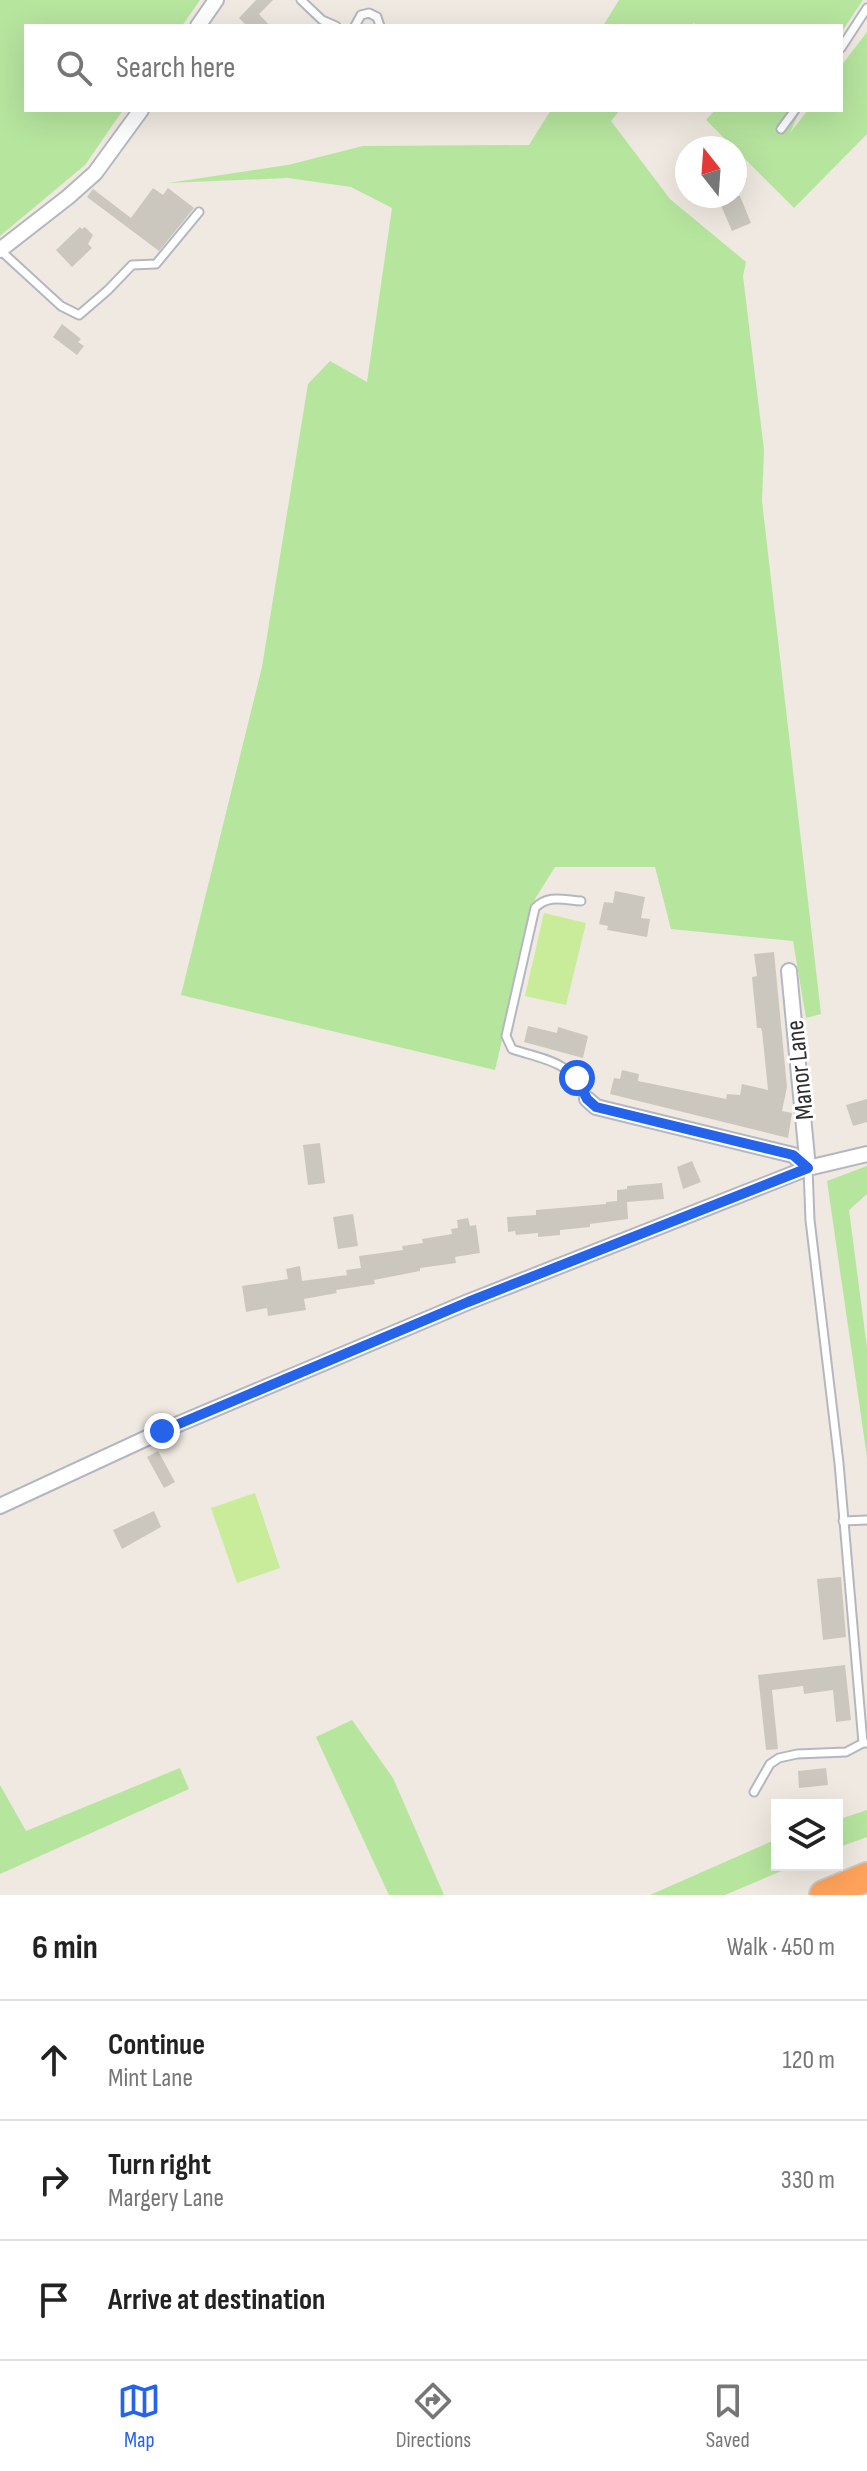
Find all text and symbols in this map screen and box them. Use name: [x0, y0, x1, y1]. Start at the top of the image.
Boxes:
search box: [24, 24, 843, 112]
icon: search: [52, 46, 96, 90]
text: Search here: [116, 50, 235, 86]
north arrow: [675, 136, 747, 208]
street label: Manor Lane: [780, 1018, 821, 1121]
route start: [559, 1060, 595, 1096]
route end: [144, 1413, 180, 1449]
map controls: [771, 1799, 843, 1871]
button: layers: [771, 1799, 843, 1871]
text: 6 min: [32, 1927, 98, 1968]
text: Walk · 450 m: [727, 1932, 835, 1963]
text: Continue: [108, 2027, 205, 2063]
icon: ahead: [32, 2038, 76, 2082]
text: 120 m: [782, 2045, 835, 2076]
text: Mint Lane: [108, 2063, 193, 2094]
text: Turn right: [108, 2147, 211, 2183]
icon: right: [32, 2158, 76, 2202]
text: 330 m: [781, 2165, 835, 2196]
text: Margery Lane: [108, 2183, 224, 2214]
icon: arrive: [32, 2278, 76, 2322]
text: Arrive at destination: [108, 2282, 325, 2318]
tab: Map: [117, 2379, 161, 2454]
tab: Directions: [396, 2379, 471, 2454]
tab: Saved: [706, 2379, 750, 2454]

